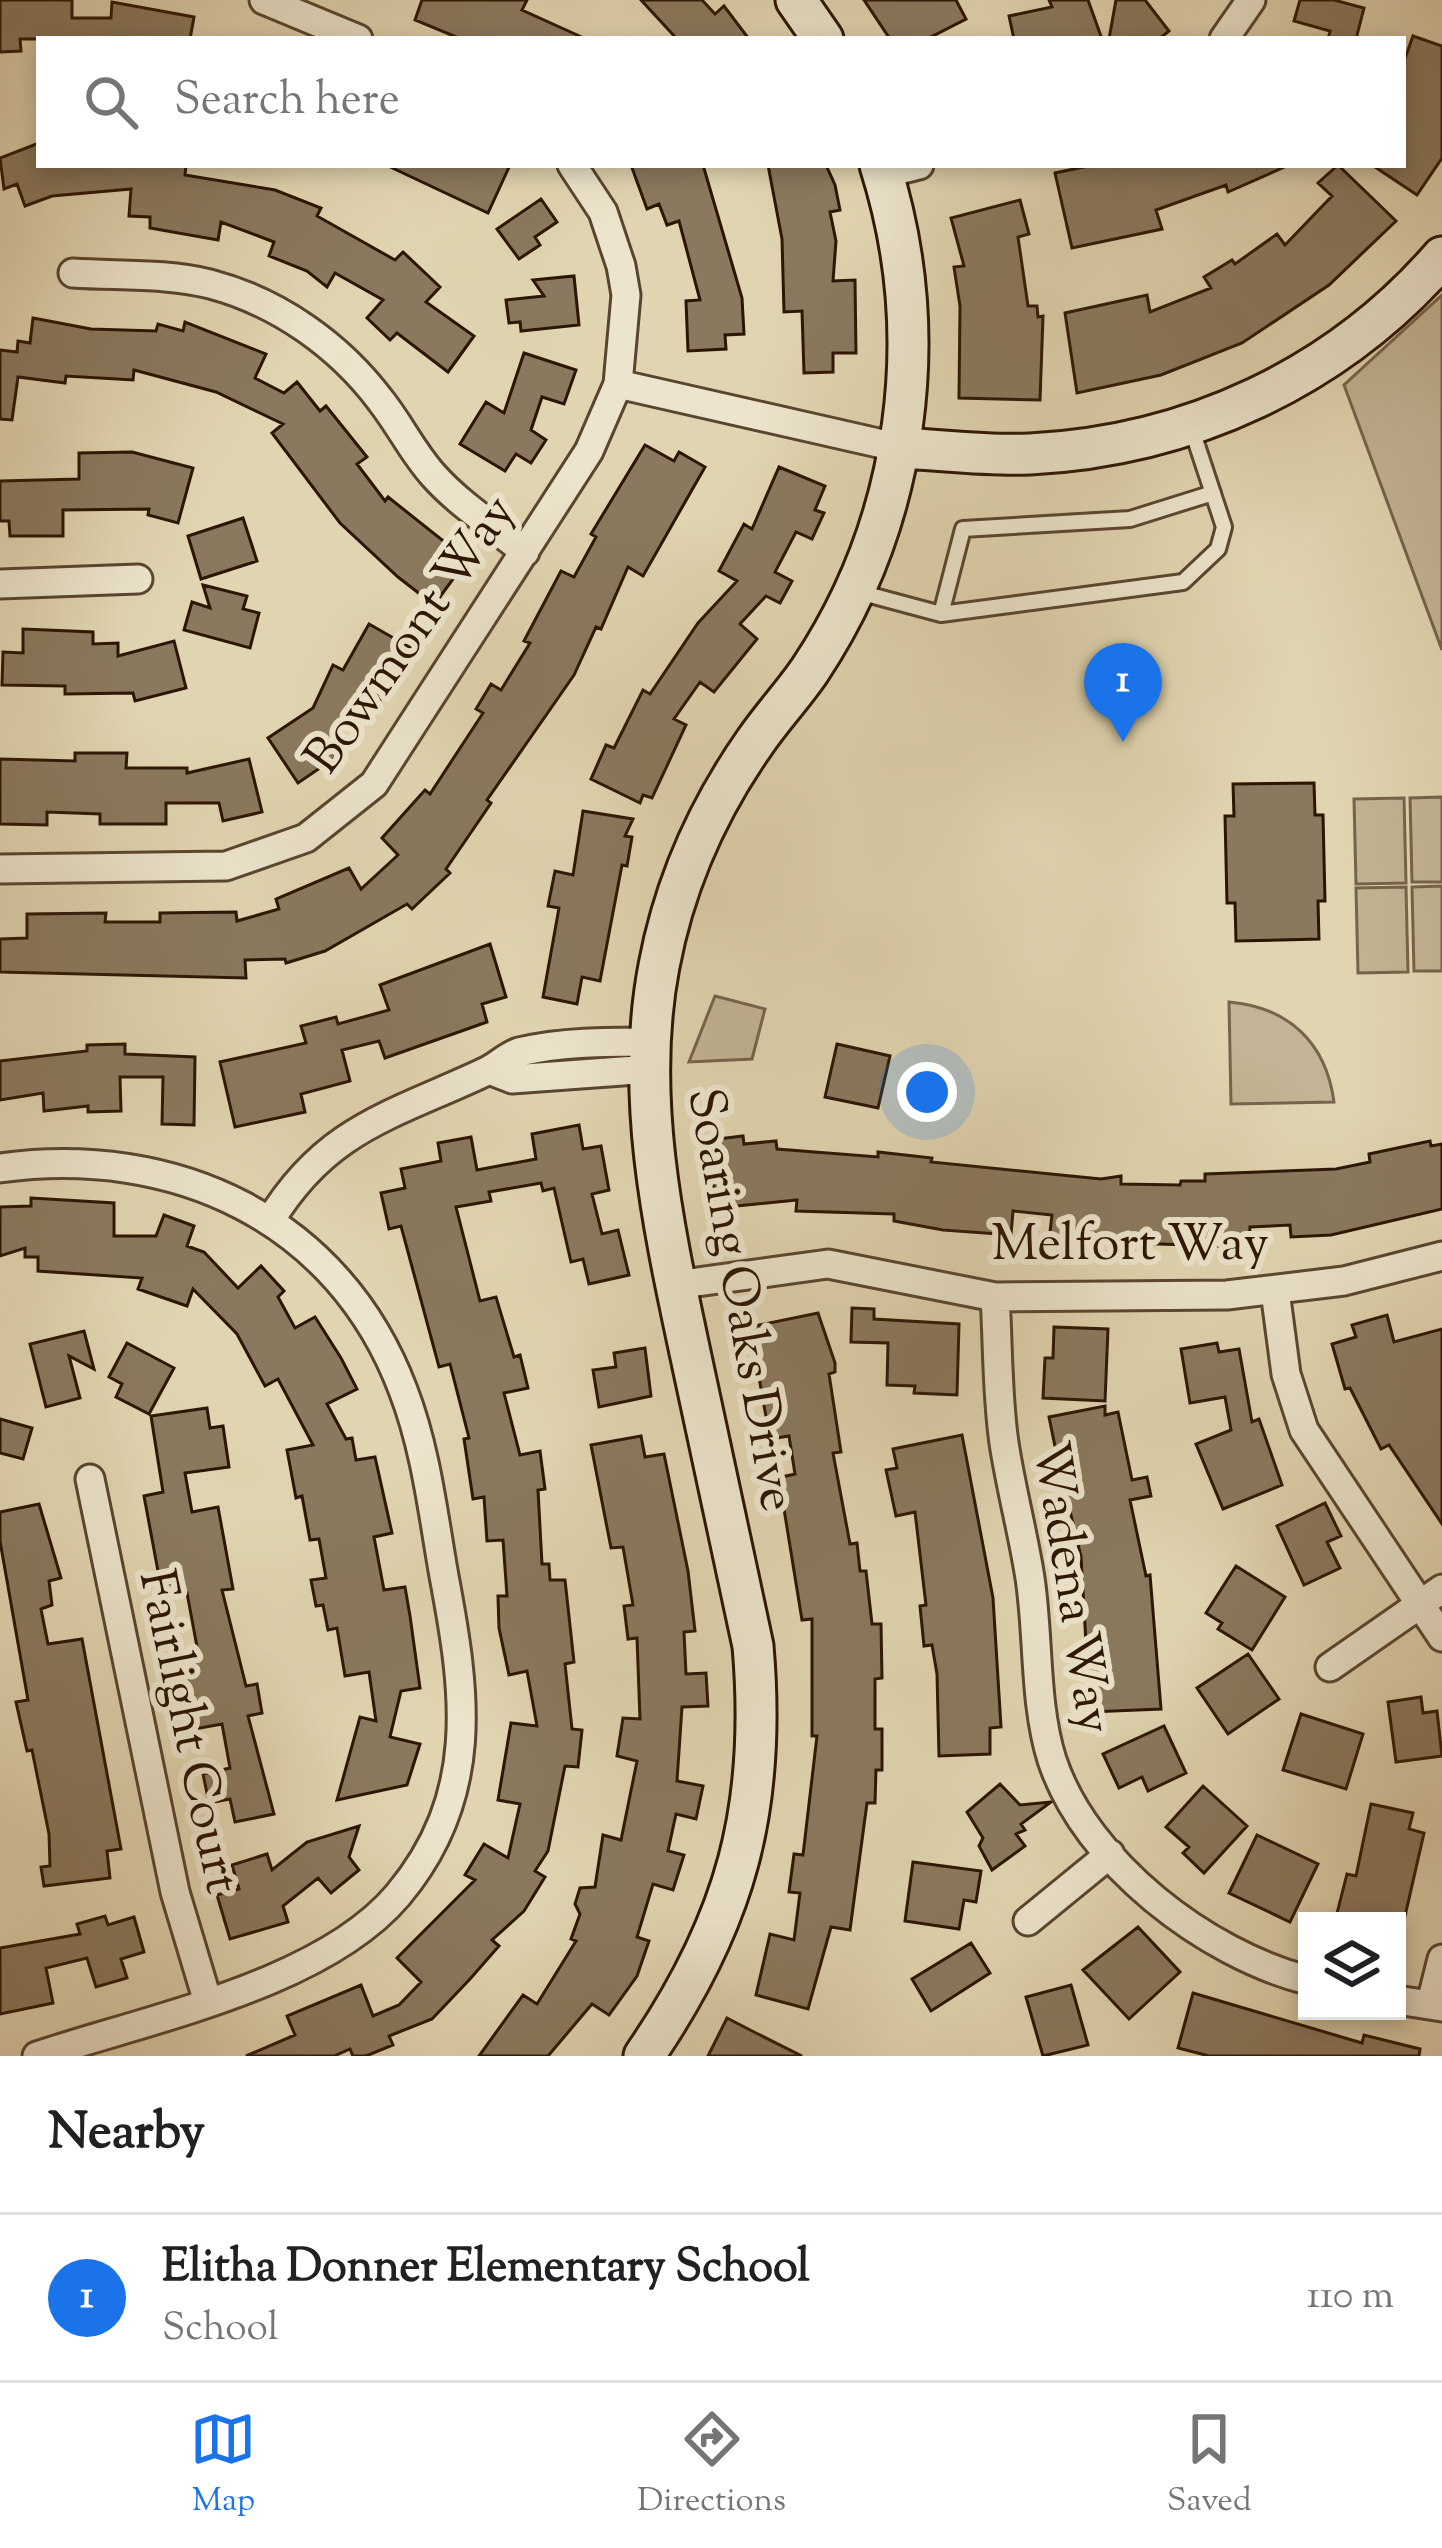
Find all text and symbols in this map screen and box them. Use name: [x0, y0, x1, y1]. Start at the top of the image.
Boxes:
search box: [36, 36, 1406, 168]
icon: search: [78, 69, 144, 135]
text: Search here: [174, 70, 400, 135]
street label: Bowmont Way: [289, 482, 536, 791]
pin: 1: [1084, 643, 1162, 742]
your location: [897, 1062, 957, 1122]
street label: Soaring Oaks Drive: [665, 1083, 812, 1517]
street label: Melfort Way: [991, 1210, 1269, 1283]
street label: Wadena Way: [1010, 1437, 1129, 1739]
street label: Fairlight Court: [117, 1564, 256, 1900]
map controls: [1298, 1912, 1406, 2020]
button: layers: [1298, 1912, 1406, 2020]
text: Nearby: [48, 2098, 205, 2171]
text: Elitha Donner Elementary School: [162, 2237, 810, 2302]
text: 1: [80, 2270, 94, 2326]
text: 110 m: [1307, 2270, 1394, 2326]
text: School: [162, 2302, 279, 2358]
tab: Map: [190, 2406, 256, 2526]
tab: Directions: [637, 2406, 786, 2526]
tab: Saved: [1167, 2406, 1252, 2526]

